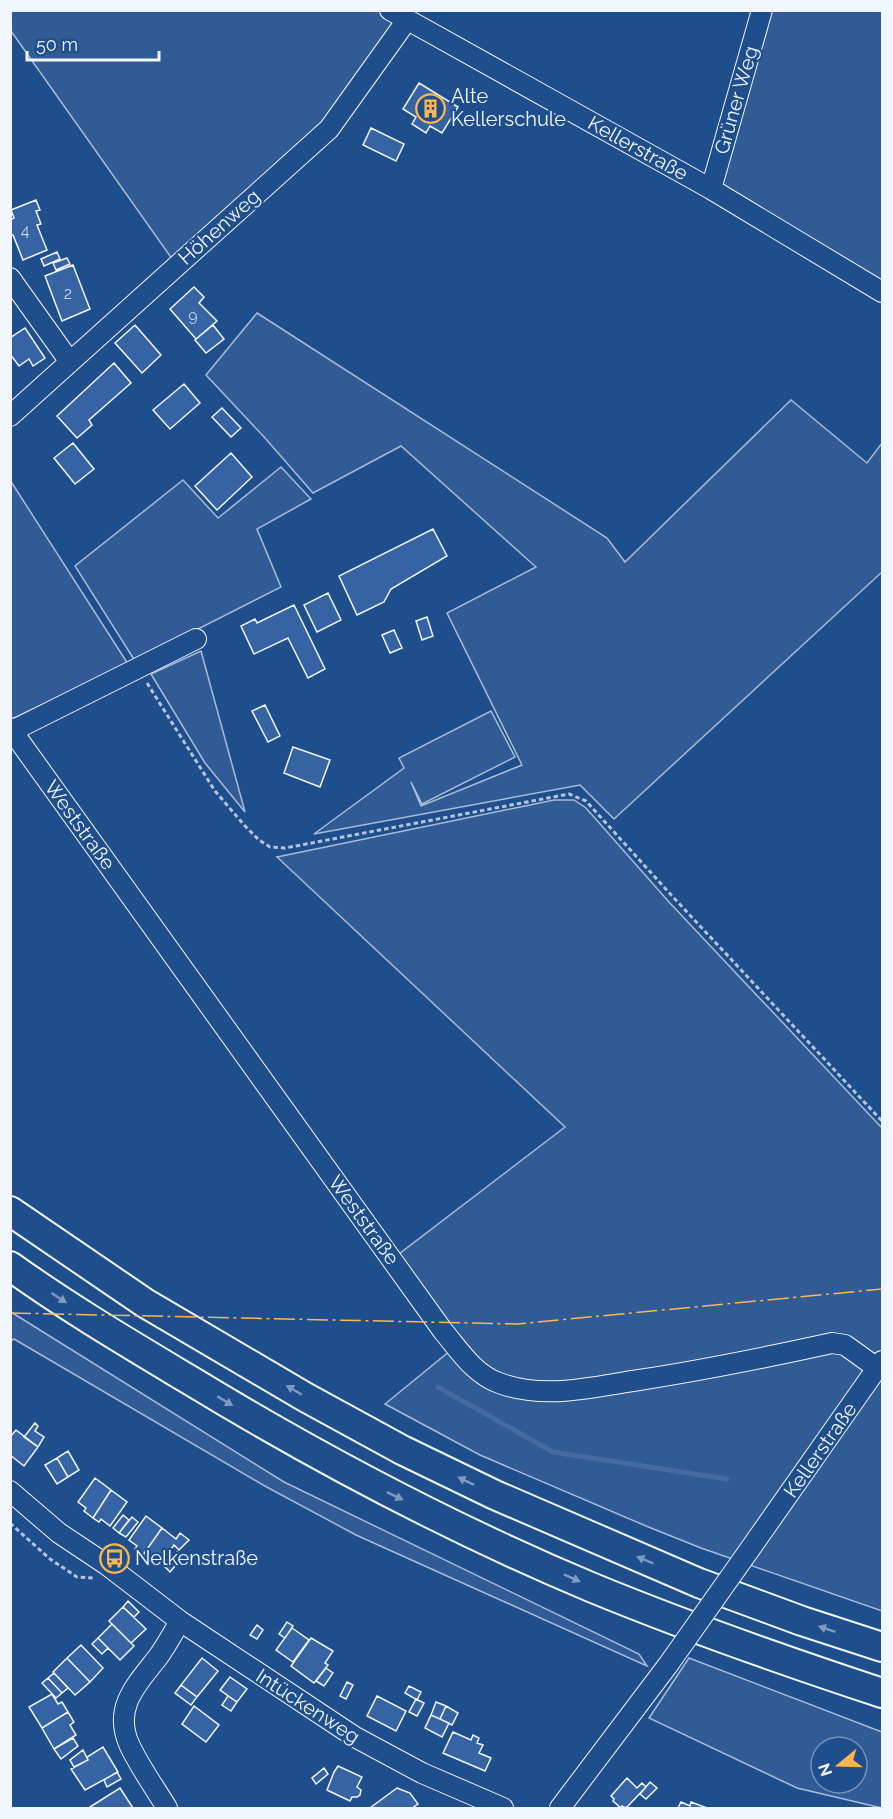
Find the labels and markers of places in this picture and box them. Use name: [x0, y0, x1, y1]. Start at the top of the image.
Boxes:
place label: Alte Kellerschule: [451, 84, 566, 131]
building icon: Alte Kellerschule: [414, 92, 446, 124]
bus stop icon: Nelkenstraße: [98, 1542, 130, 1574]
place label: Nelkenstraße: [135, 1546, 258, 1570]

